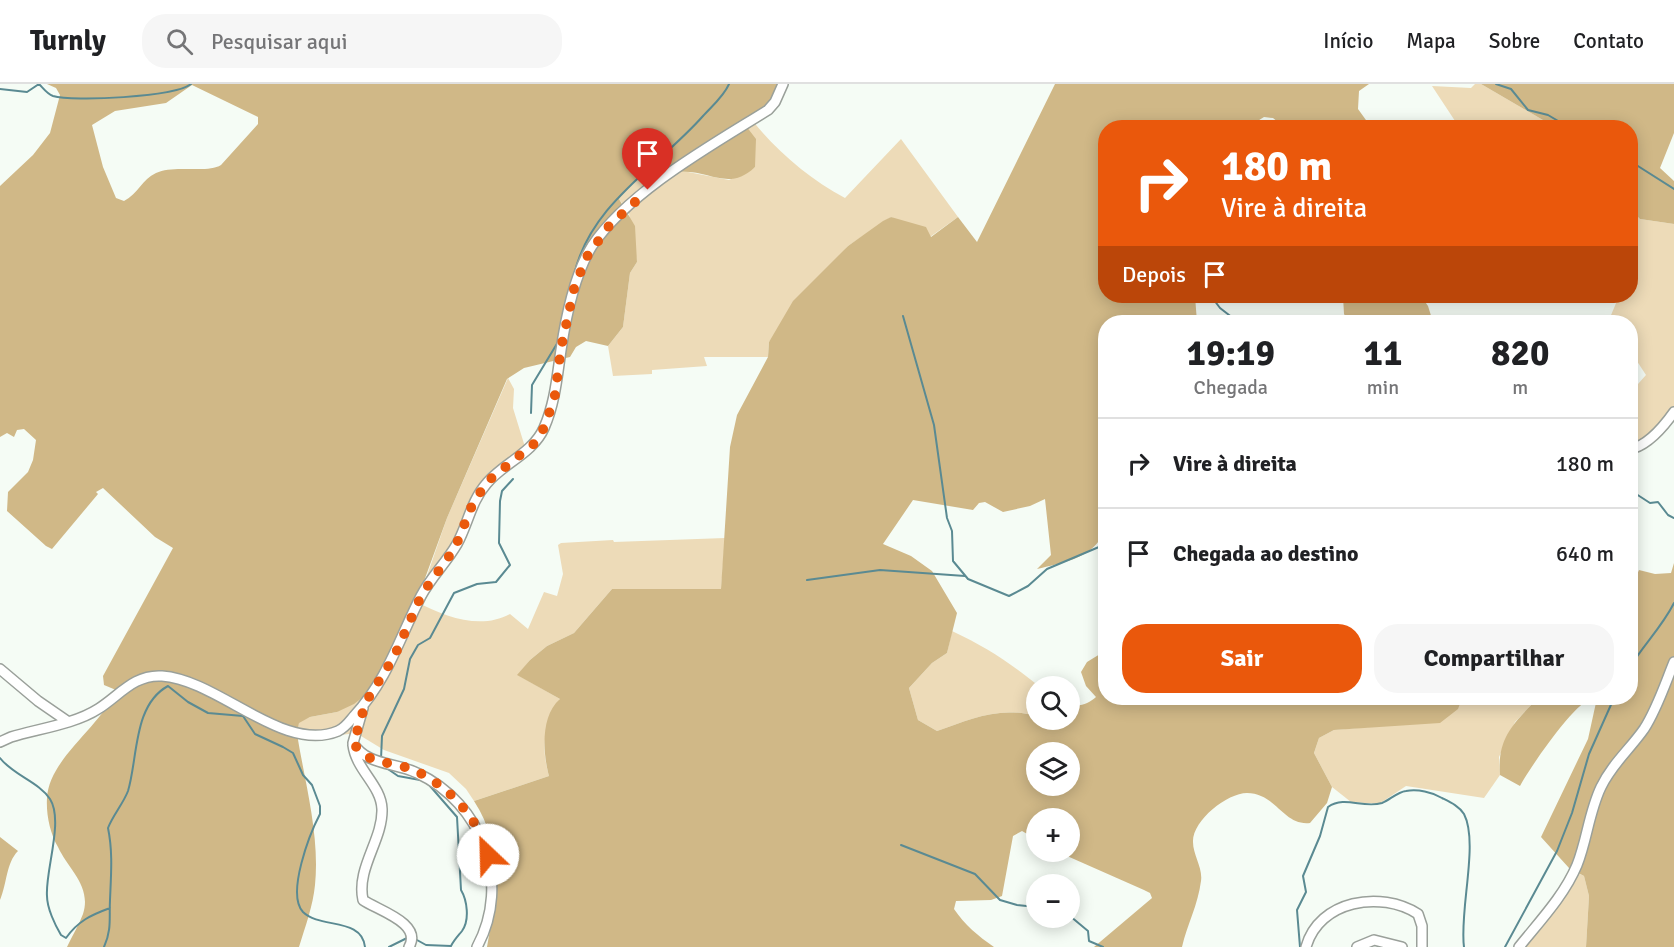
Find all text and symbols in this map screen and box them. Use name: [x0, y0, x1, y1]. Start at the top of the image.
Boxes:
search box: [142, 14, 562, 68]
text: Turnly: [30, 24, 106, 58]
icon: search: [163, 25, 196, 58]
text: Pesquisar aqui: [211, 28, 347, 55]
text: Início: [1323, 28, 1373, 54]
text: Mapa: [1406, 28, 1456, 54]
text: Sobre: [1489, 28, 1540, 54]
text: Contato: [1573, 28, 1644, 54]
pin: [622, 128, 673, 190]
icon: arrive: [631, 137, 664, 170]
text: 180 m: [1221, 141, 1332, 192]
icon: right: [1122, 144, 1200, 222]
text: Vire à direita: [1221, 192, 1367, 225]
icon: arrive: [1198, 258, 1231, 291]
text: Depois: [1122, 261, 1186, 288]
text: 19:19: [1187, 331, 1275, 376]
text: 11: [1364, 331, 1402, 376]
text: 820: [1491, 331, 1549, 376]
text: Chegada: [1194, 375, 1268, 400]
text: min: [1367, 375, 1399, 400]
text: m: [1512, 375, 1528, 400]
icon: right: [1122, 447, 1155, 480]
text: Vire à direita: [1173, 450, 1297, 477]
text: 180 m: [1556, 450, 1614, 477]
icon: arrive: [1122, 537, 1155, 570]
text: Chegada ao destino: [1173, 540, 1359, 567]
text: 640 m: [1556, 540, 1614, 567]
button: Sair: [1122, 624, 1362, 693]
button: Compartilhar: [1374, 624, 1614, 693]
map controls: [1026, 676, 1080, 928]
button: search: [1026, 676, 1080, 730]
button: layers: [1026, 742, 1080, 796]
button: +: [1026, 808, 1080, 862]
position arrow: [456, 823, 520, 887]
button: −: [1026, 874, 1080, 928]

